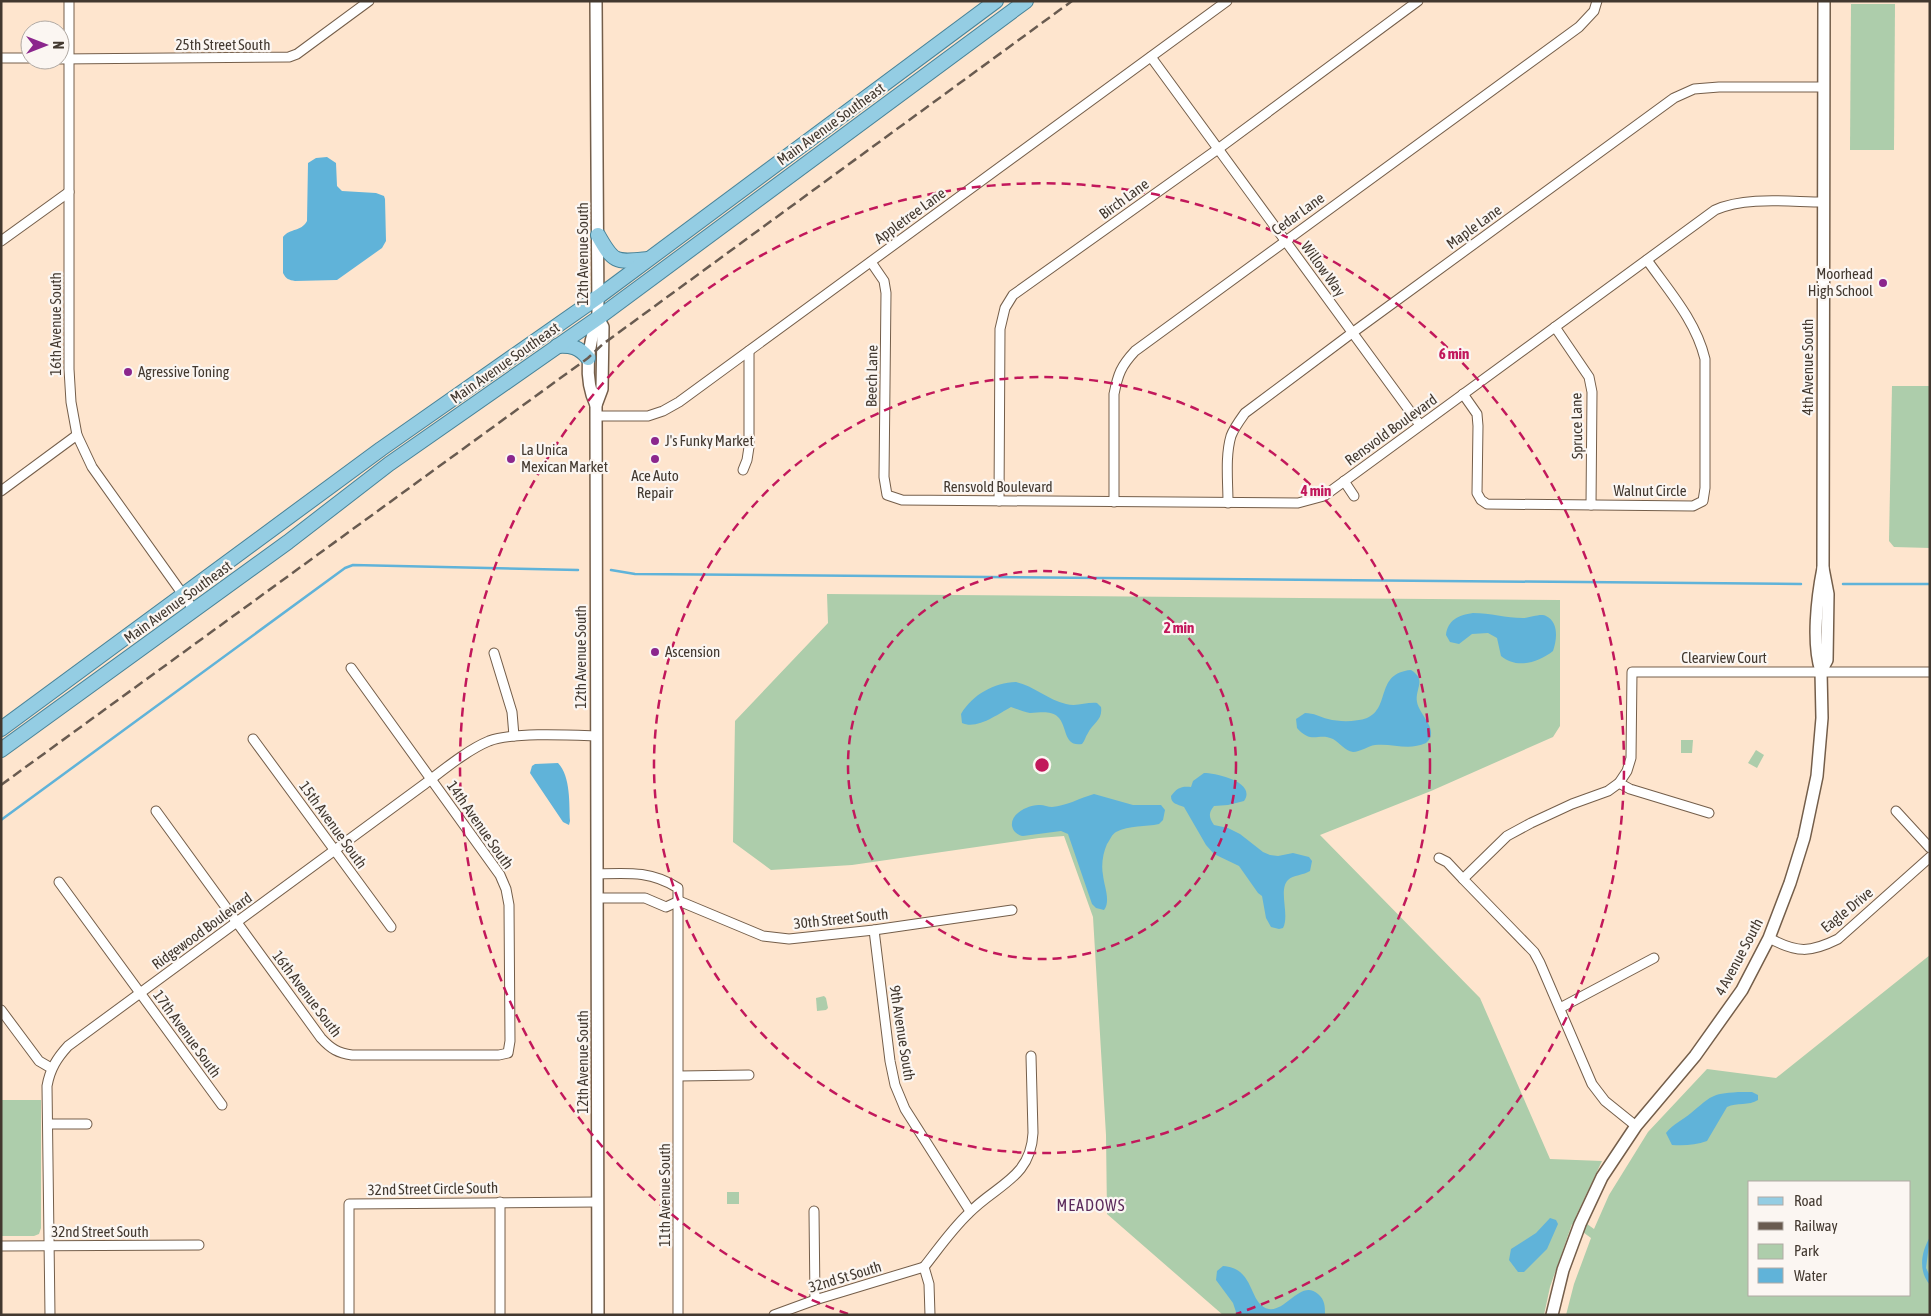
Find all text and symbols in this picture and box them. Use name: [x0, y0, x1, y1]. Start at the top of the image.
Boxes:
north arrow: [20, 20, 70, 70]
street label: 25th Street South: [176, 36, 270, 53]
text: N: [50, 41, 66, 49]
street label: Main Avenue Southeast: [774, 79, 888, 168]
street label: Birch Lane: [1096, 175, 1152, 222]
street label: Appletree Lane: [871, 184, 949, 247]
street label: Cedar Lane: [1268, 189, 1327, 238]
street label: Maple Lane: [1443, 201, 1505, 252]
street label: 12th Avenue South: [574, 202, 591, 306]
street label: Willow Way: [1298, 238, 1349, 299]
place label: Moorhead High School: [1808, 265, 1873, 299]
street label: 16th Avenue South: [47, 272, 64, 376]
marker: Moorhead High School: [1877, 277, 1889, 289]
street label: Main Avenue Southeast: [447, 319, 562, 407]
street label: 4th Avenue South: [1799, 319, 1816, 415]
street label: Beech Lane: [862, 344, 881, 407]
text: 6 min: [1439, 345, 1469, 362]
place label: Agressive Toning: [138, 363, 230, 380]
marker: Agressive Toning: [122, 366, 134, 378]
street label: Rensvold Boulevard: [1341, 391, 1440, 469]
street label: Spruce Lane: [1567, 393, 1586, 459]
place label: J's Funky Market: [665, 432, 754, 449]
marker: J's Funky Market: [649, 435, 661, 447]
place label: La Unica Mexican Market: [521, 441, 608, 475]
marker: La Unica Mexican Market: [505, 453, 517, 465]
marker: Ace Auto Repair: [649, 453, 661, 465]
place label: Ace Auto Repair: [631, 467, 679, 501]
street label: Rensvold Boulevard: [943, 478, 1053, 495]
text: 4 min: [1300, 482, 1331, 499]
street label: Walnut Circle: [1613, 482, 1687, 499]
street label: Main Avenue Southeast: [121, 557, 235, 646]
street label: 12th Avenue South: [572, 605, 589, 709]
text: 2 min: [1164, 619, 1194, 636]
place label: Ascension: [665, 643, 720, 660]
marker: Ascension: [649, 646, 661, 658]
street label: Clearview Court: [1681, 649, 1767, 666]
centre of rings: [1033, 756, 1051, 774]
street label: 14th Avenue South: [444, 777, 517, 872]
street label: 15th Avenue South: [296, 778, 371, 872]
street label: Eagle Drive: [1817, 883, 1876, 936]
street label: Ridgewood Boulevard: [148, 889, 255, 973]
street label: 30th Street South: [793, 905, 889, 932]
street label: 4 Avenue South: [1711, 915, 1766, 998]
street label: 16th Avenue South: [269, 947, 345, 1040]
street label: 9th Avenue South: [887, 984, 918, 1082]
street label: 17th Avenue South: [150, 987, 225, 1081]
street label: 12th Avenue South: [574, 1010, 591, 1114]
street label: 11th Avenue South: [656, 1143, 673, 1247]
street label: 32nd Street Circle South: [368, 1179, 498, 1198]
legend: [1748, 1181, 1911, 1296]
text: Road: [1794, 1192, 1823, 1209]
district label: MEADOWS: [1057, 1196, 1125, 1214]
text: Railway: [1794, 1217, 1838, 1234]
street label: 32nd Street South: [51, 1223, 149, 1240]
text: Park: [1794, 1242, 1819, 1259]
street label: 32nd St South: [806, 1257, 883, 1296]
text: Water: [1794, 1267, 1827, 1284]

